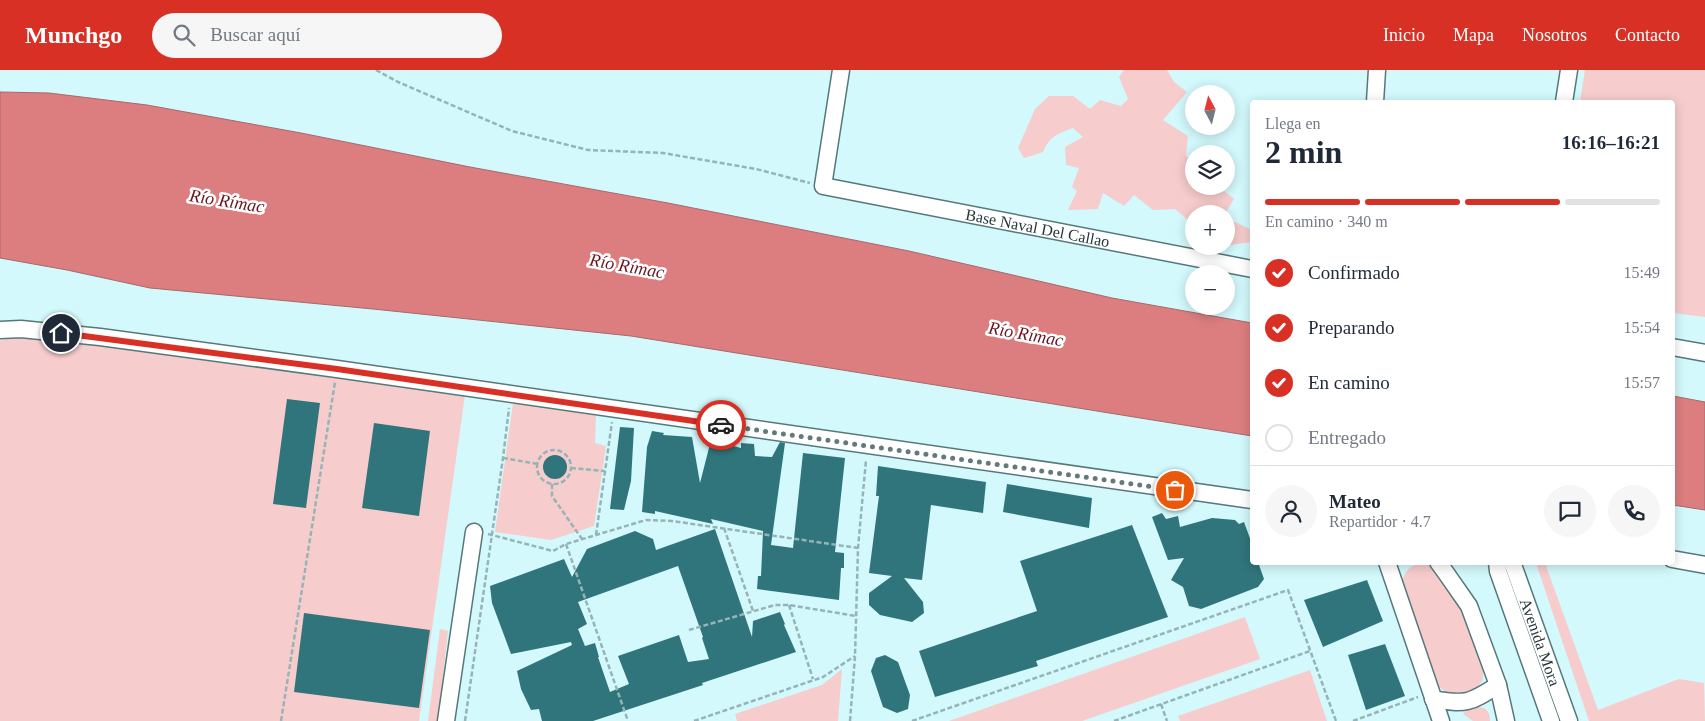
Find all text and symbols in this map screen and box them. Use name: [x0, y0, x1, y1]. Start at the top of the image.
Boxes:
search box: [152, 13, 502, 58]
icon: search: [170, 21, 198, 49]
text: Munchgo: [25, 22, 122, 48]
text: Buscar aquí: [210, 24, 301, 45]
text: Inicio: [1383, 25, 1425, 45]
text: Mapa: [1453, 25, 1494, 45]
text: Nosotros: [1522, 25, 1587, 45]
text: Contacto: [1615, 25, 1680, 45]
north arrow: [1185, 85, 1235, 135]
map controls: [1185, 85, 1235, 315]
text: Llega en: [1265, 115, 1321, 132]
text: 16:16–16:21: [1562, 132, 1660, 153]
text: 2 min: [1265, 134, 1342, 170]
button: layers: [1185, 145, 1235, 195]
water label: Río Rímac: [187, 185, 266, 217]
street label: Base Naval Del Callao: [964, 205, 1111, 250]
button: +: [1185, 205, 1235, 255]
text: En camino · 340 m: [1265, 213, 1388, 230]
water label: Río Rímac: [587, 249, 666, 282]
icon: check: [1265, 259, 1293, 287]
text: Confirmado: [1308, 262, 1400, 283]
text: 15:49: [1624, 264, 1660, 281]
button: −: [1185, 265, 1235, 315]
pin: [40, 312, 82, 354]
icon: check: [1265, 314, 1293, 342]
water label: Río Rímac: [986, 317, 1065, 350]
text: Preparando: [1308, 317, 1395, 338]
icon: home: [47, 319, 75, 347]
text: 15:54: [1624, 319, 1660, 336]
icon: check: [1265, 369, 1293, 397]
text: En camino: [1308, 372, 1390, 393]
text: 15:57: [1624, 374, 1660, 391]
courier: [696, 400, 746, 450]
icon: car: [707, 411, 735, 439]
text: Entregado: [1308, 427, 1386, 448]
pin: [1154, 469, 1196, 511]
icon: bag: [1161, 476, 1189, 504]
button: person: [1265, 485, 1317, 537]
button: chat: [1544, 485, 1596, 537]
button: phone: [1608, 485, 1660, 537]
text: Mateo: [1329, 491, 1381, 512]
text: Repartidor · 4.7: [1329, 513, 1431, 530]
street label: Avenida Mora: [1517, 596, 1564, 688]

